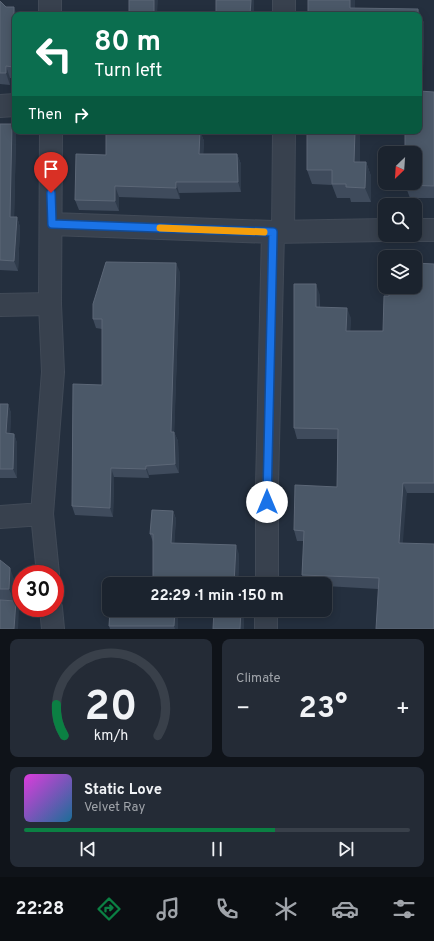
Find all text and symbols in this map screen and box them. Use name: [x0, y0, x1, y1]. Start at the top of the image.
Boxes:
text: 80 m: [94, 25, 161, 61]
icon: left: [28, 28, 80, 80]
text: Turn left: [94, 60, 162, 83]
icon: right: [70, 104, 92, 126]
text: Then: [28, 106, 62, 125]
north arrow: [378, 146, 422, 190]
map controls: [378, 146, 422, 294]
pin: [34, 152, 68, 193]
icon: arrive: [40, 158, 62, 180]
button: search: [378, 198, 422, 242]
button: layers: [378, 250, 422, 294]
position arrow: [246, 481, 288, 523]
speed limit sign: 30: [12, 565, 64, 617]
text: 22:29 · 1 min · 150 m: [150, 587, 284, 606]
text: Climate: [236, 671, 281, 687]
text: 20: [85, 682, 137, 735]
text: 23°: [299, 691, 347, 728]
text: −: [236, 696, 250, 723]
text: +: [396, 696, 410, 723]
text: km/h: [94, 727, 128, 745]
text: Static Love: [84, 781, 162, 800]
text: Velvet Ray: [84, 800, 145, 816]
icon: previous: [77, 838, 99, 860]
icon: pause: [206, 838, 228, 860]
icon: next: [335, 838, 357, 860]
icon: directions: [95, 895, 123, 923]
icon: music: [154, 895, 182, 923]
icon: phone: [213, 895, 241, 923]
icon: climate: [272, 895, 300, 923]
icon: car: [331, 895, 359, 923]
icon: filters: [390, 895, 418, 923]
text: 22:28: [16, 898, 64, 921]

